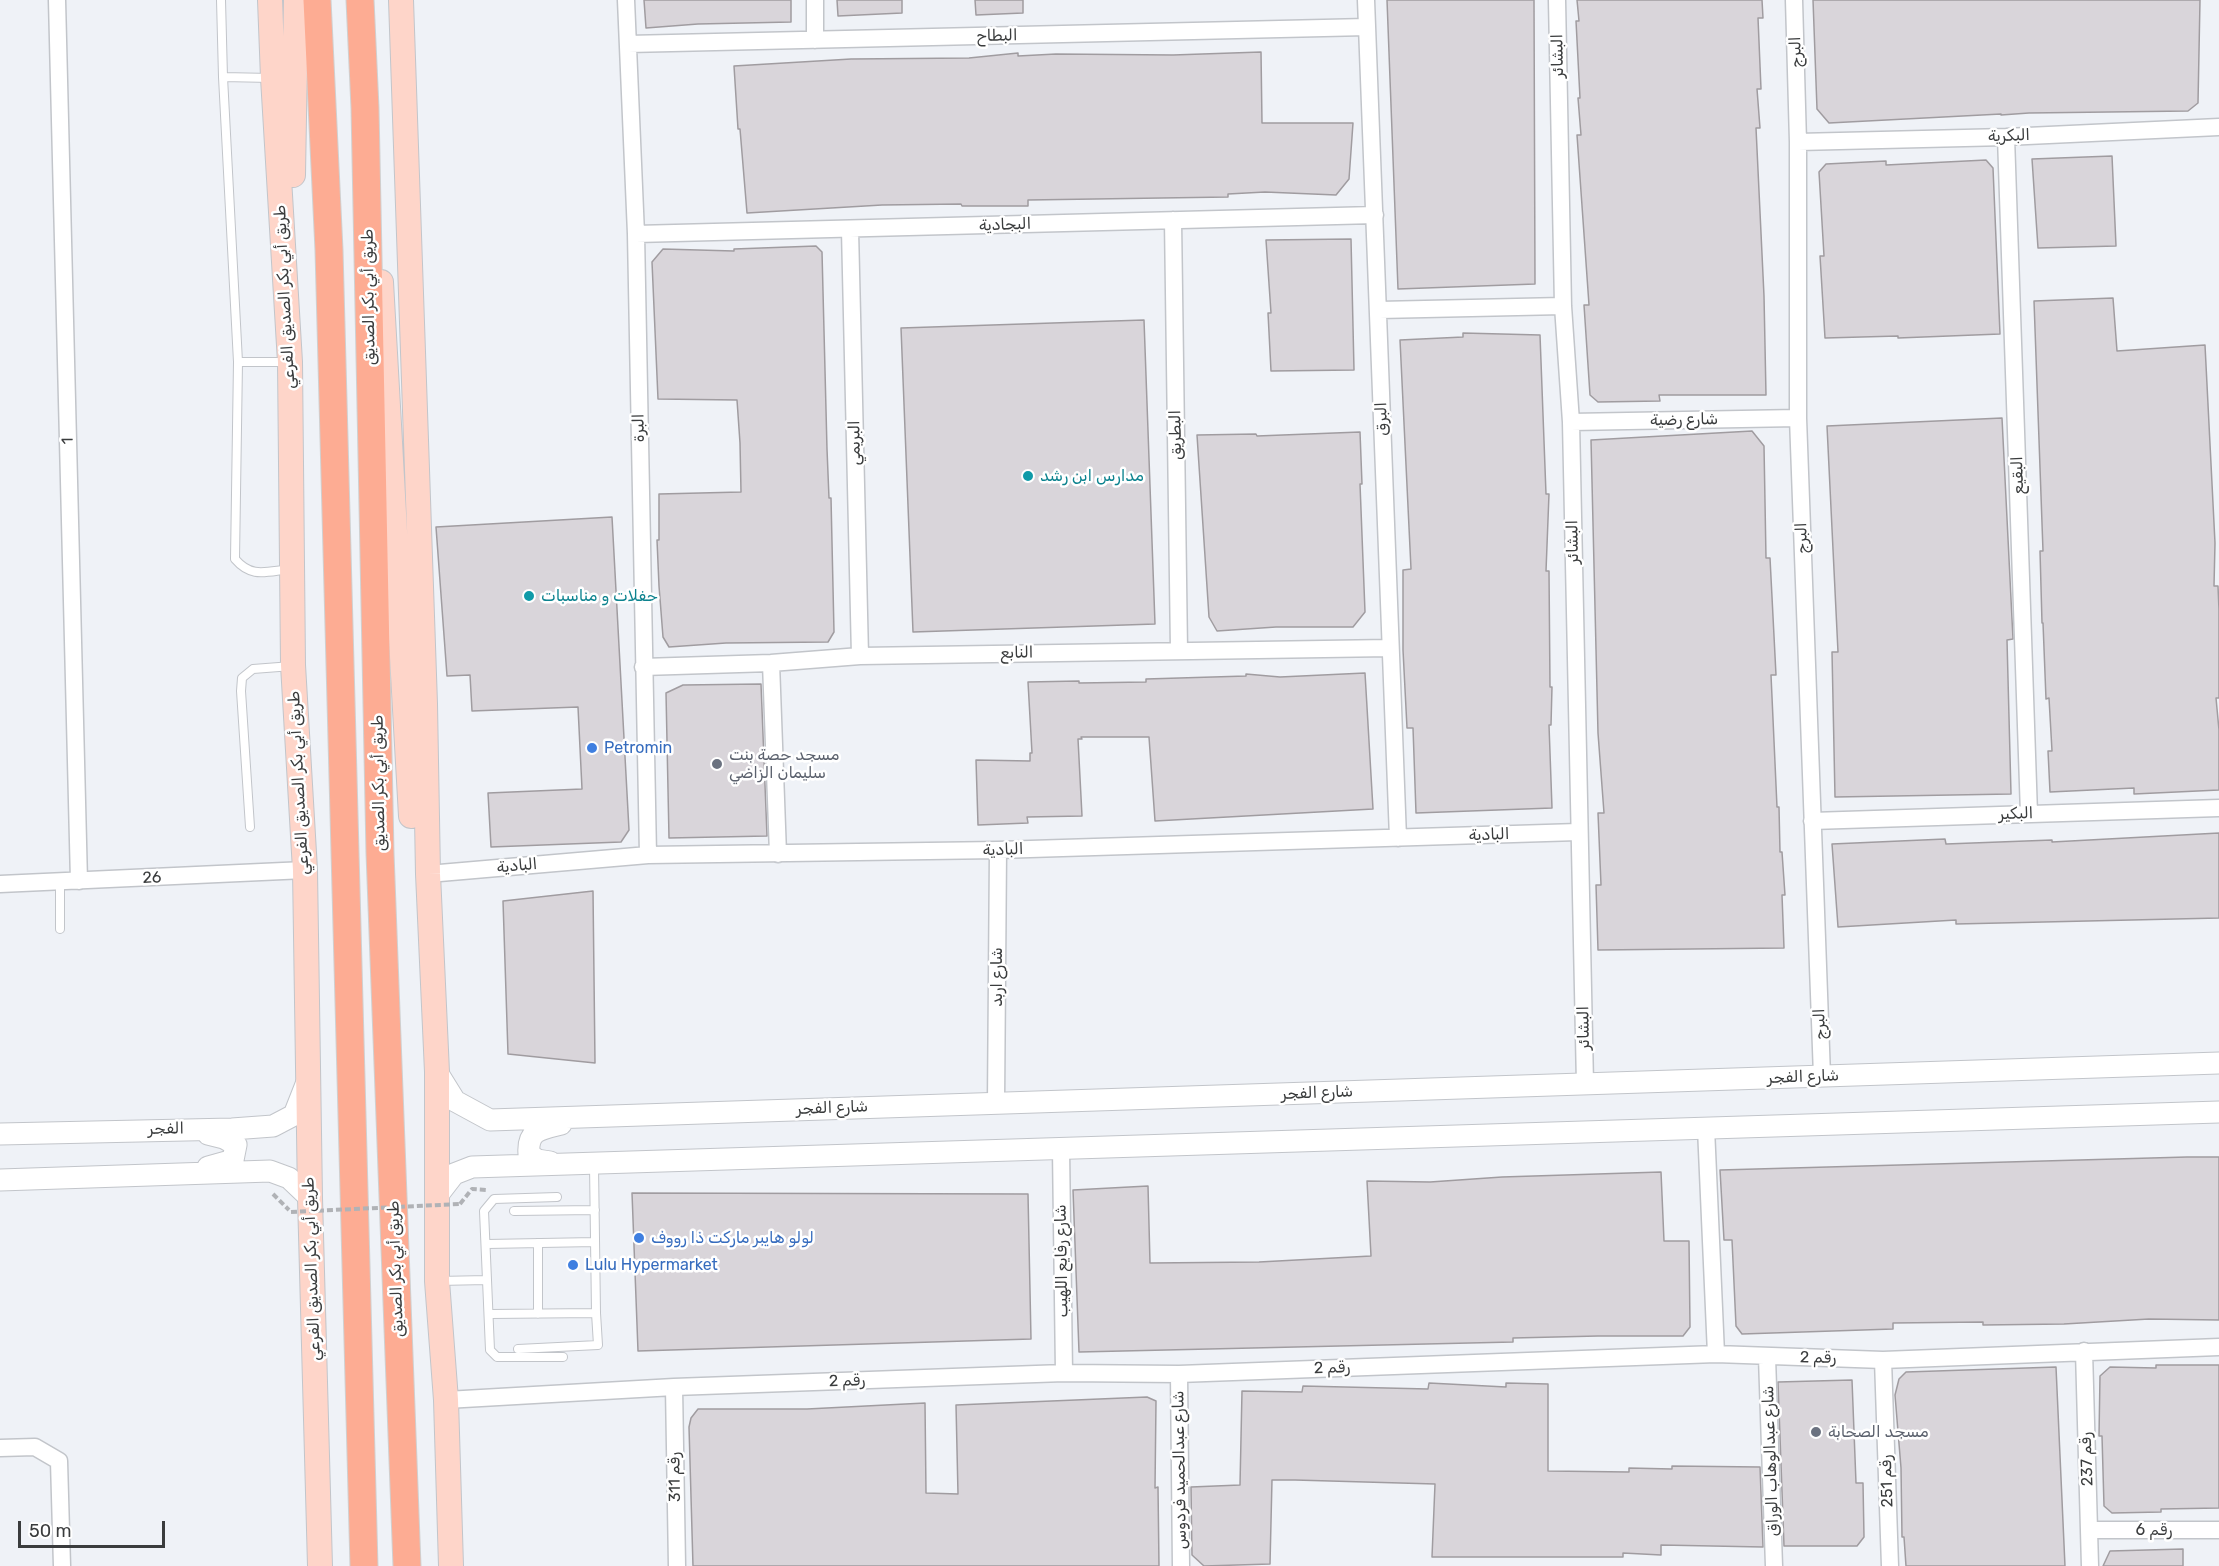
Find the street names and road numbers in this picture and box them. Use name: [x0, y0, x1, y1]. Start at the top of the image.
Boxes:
street label: البطاح: [976, 26, 1018, 46]
street label: البشائر: [1548, 34, 1568, 78]
street label: البرج: [1786, 36, 1806, 68]
street label: البكرية: [1988, 126, 2030, 146]
street label: طريق أبي بكر الصديق الفرعي: [271, 205, 299, 389]
street label: البجادية: [978, 214, 1032, 236]
street label: طريق أبي بكر الصديق: [358, 229, 380, 365]
street label: البرق: [1372, 402, 1392, 436]
street label: البطريق: [1166, 410, 1186, 460]
street label: شارع رضية: [1650, 410, 1718, 430]
street label: البرة: [629, 413, 649, 443]
street label: البريمي: [845, 420, 865, 466]
street label: 1: [58, 437, 78, 445]
street label: البقيع: [2008, 456, 2028, 494]
street label: البشائر: [1563, 520, 1583, 564]
street label: البرج: [1792, 522, 1812, 554]
street label: النابع: [1000, 643, 1034, 663]
street label: طريق أبي بكر الصديق الفرعي: [285, 691, 313, 875]
street label: طريق أبي بكر الصديق: [368, 715, 390, 851]
street label: البكير: [1998, 804, 2034, 824]
street label: البادية: [1468, 825, 1510, 845]
street label: البادية: [982, 840, 1024, 860]
street label: البادية: [496, 855, 538, 877]
street label: 26: [142, 868, 162, 888]
street label: شارع اربد: [987, 947, 1007, 1007]
street label: البشائر: [1574, 1006, 1594, 1050]
street label: البرج: [1810, 1008, 1830, 1040]
street label: شارع الفجر: [1767, 1066, 1839, 1088]
street label: شارع الفجر: [1281, 1082, 1353, 1104]
street label: شارع الفجر: [796, 1097, 868, 1119]
street label: الفجر: [148, 1119, 184, 1139]
street label: طريق أبي بكر الصديق الفرعي: [299, 1177, 325, 1361]
street label: طريق أبي بكر الصديق: [384, 1200, 408, 1338]
street label: شارع رفايع اللهيب: [1051, 1204, 1073, 1318]
street label: رقم 2: [1800, 1348, 1836, 1368]
street label: رقم 2: [1313, 1358, 1351, 1378]
street label: رقم 2: [828, 1371, 866, 1391]
street label: شارع عبدالوهاب الوراق: [1759, 1385, 1783, 1537]
street label: شارع عبدالحميد فردوس: [1169, 1391, 1191, 1549]
street label: رقم 237: [2076, 1431, 2098, 1487]
street label: رقم 311: [665, 1452, 685, 1502]
street label: رقم 251: [1876, 1454, 1898, 1508]
street label: رقم 6: [2136, 1520, 2172, 1540]

